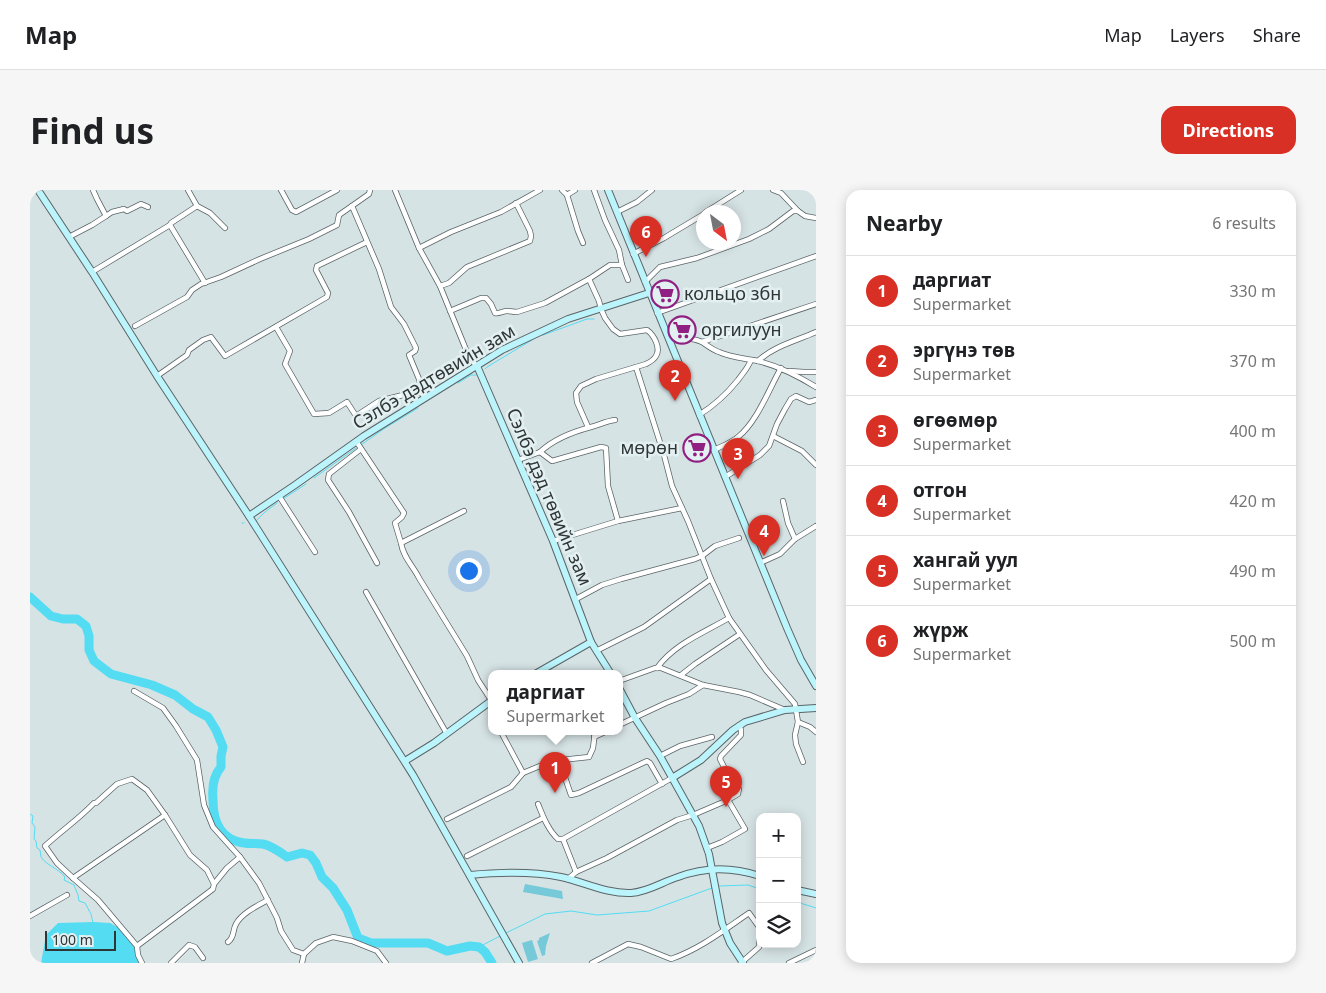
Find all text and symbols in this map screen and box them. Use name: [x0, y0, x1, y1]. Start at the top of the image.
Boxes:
text: Map: [25, 18, 77, 51]
text: Map: [1104, 23, 1142, 47]
text: Layers: [1170, 23, 1225, 47]
text: Share: [1253, 23, 1301, 47]
button: Directions: [1161, 106, 1296, 154]
text: Find us: [30, 107, 154, 154]
north arrow: [696, 205, 741, 250]
text: Nearby: [866, 209, 942, 237]
text: 6 results: [1212, 212, 1276, 234]
pin: 6: [630, 216, 662, 257]
text: даргиат: [913, 267, 991, 293]
supermarket icon: кольцо збн: [650, 279, 680, 309]
text: 1: [877, 280, 887, 302]
text: 330 m: [1229, 280, 1276, 302]
place label: кольцо збн: [684, 281, 781, 305]
text: Supermarket: [913, 293, 1011, 315]
supermarket icon: оргилуун: [667, 315, 697, 345]
place label: оргилуун: [701, 317, 782, 341]
street label: Сэлбэ дэдтөвийн зам: [348, 318, 519, 434]
text: эргүнэ төв: [913, 337, 1015, 363]
text: 2: [877, 350, 887, 372]
text: 370 m: [1229, 350, 1276, 372]
pin: 2: [659, 360, 691, 401]
text: Supermarket: [913, 363, 1011, 385]
street label: Сэлбэ дэд төвийн зам: [502, 404, 598, 589]
text: өгөөмөр: [913, 407, 998, 433]
text: 3: [877, 420, 887, 442]
text: 400 m: [1229, 420, 1276, 442]
supermarket icon: мөрөн: [682, 433, 712, 463]
text: Supermarket: [913, 433, 1011, 455]
place label: мөрөн: [620, 435, 678, 459]
pin: 3: [722, 438, 754, 479]
text: отгон: [913, 477, 967, 503]
text: 4: [877, 490, 887, 512]
text: 420 m: [1229, 490, 1276, 512]
text: Supermarket: [913, 503, 1011, 525]
pin: 4: [748, 515, 780, 556]
text: хангай уул: [913, 547, 1018, 573]
your location: [456, 558, 482, 584]
text: 5: [877, 560, 887, 582]
text: 490 m: [1229, 560, 1276, 582]
text: Supermarket: [913, 573, 1011, 595]
text: жүрж: [913, 617, 969, 643]
text: 6: [877, 630, 887, 652]
text: 500 m: [1229, 630, 1276, 652]
text: Supermarket: [913, 643, 1011, 665]
popup: [488, 670, 623, 735]
text: даргиат: [506, 679, 585, 705]
text: Supermarket: [506, 705, 605, 727]
pin: 1: [539, 752, 571, 793]
pin: 5: [710, 766, 742, 807]
map controls: [756, 813, 801, 948]
button: +: [756, 813, 801, 858]
button: −: [756, 858, 801, 903]
button: layers: [756, 903, 801, 948]
scale bar: [45, 928, 116, 951]
text: 100 m: [52, 930, 93, 949]

